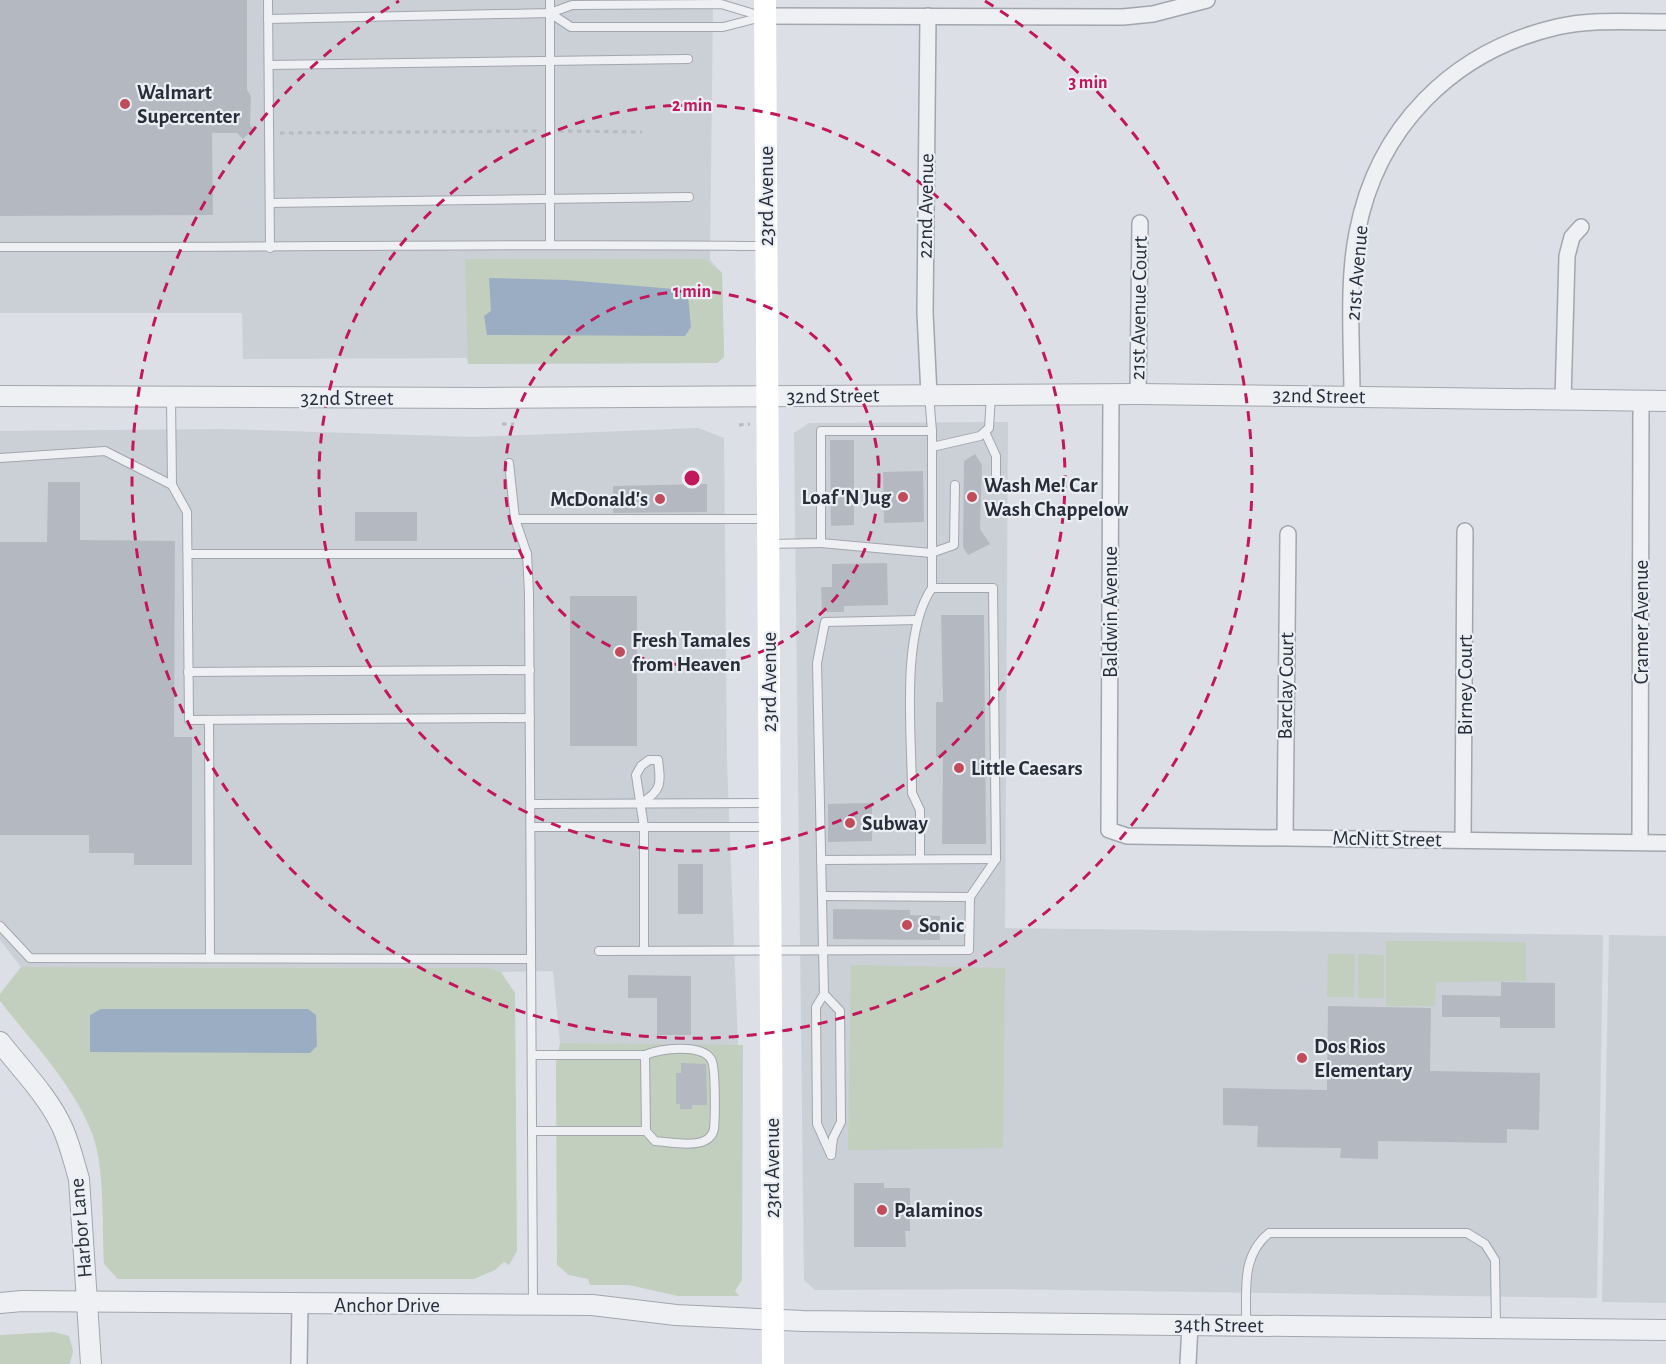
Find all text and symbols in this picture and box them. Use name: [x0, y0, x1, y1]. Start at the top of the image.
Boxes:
text: 3 min: [1068, 74, 1108, 92]
place label: Walmart Supercenter: [137, 82, 240, 127]
marker: Walmart Supercenter: [118, 97, 132, 111]
text: 2 min: [672, 97, 712, 115]
street label: 23rd Avenue: [756, 146, 777, 246]
street label: 22nd Avenue: [915, 153, 937, 259]
street label: 21st Avenue: [1342, 224, 1372, 322]
street label: 21st Avenue Court: [1127, 235, 1151, 380]
text: 1 min: [673, 283, 711, 301]
street label: 32nd Street: [786, 385, 880, 407]
street label: 32nd Street: [1272, 385, 1366, 407]
street label: 32nd Street: [301, 388, 394, 409]
centre of rings: [682, 468, 702, 488]
place label: Wash Me! Car Wash Chappelow: [984, 475, 1129, 520]
place label: Loaf 'N Jug: [801, 487, 891, 508]
place label: McDonald's: [550, 489, 648, 510]
marker: Loaf 'N Jug: [896, 490, 910, 504]
marker: Wash Me! Car Wash Chappelow: [965, 490, 979, 504]
marker: McDonald's: [653, 492, 667, 506]
street label: Baldwin Avenue: [1100, 546, 1121, 678]
street label: Cramer Avenue: [1631, 560, 1652, 684]
place label: Fresh Tamales from Heaven: [632, 630, 750, 675]
street label: 23rd Avenue: [759, 632, 780, 732]
street label: Barclay Court: [1275, 632, 1297, 740]
street label: Birney Court: [1455, 634, 1476, 735]
marker: Fresh Tamales from Heaven: [613, 645, 627, 659]
place label: Little Caesars: [971, 758, 1083, 779]
marker: Little Caesars: [952, 761, 966, 775]
place label: Subway: [862, 813, 928, 834]
marker: Subway: [843, 816, 857, 830]
street label: McNitt Street: [1332, 828, 1442, 850]
place label: Sonic: [919, 915, 964, 936]
marker: Sonic: [900, 918, 914, 932]
place label: Dos Rios Elementary: [1314, 1036, 1413, 1081]
marker: Dos Rios Elementary: [1295, 1051, 1309, 1065]
street label: 23rd Avenue: [762, 1118, 783, 1218]
street label: Harbor Lane: [66, 1177, 96, 1279]
place label: Palaminos: [894, 1200, 983, 1221]
marker: Palaminos: [875, 1203, 889, 1217]
street label: Anchor Drive: [334, 1295, 440, 1316]
street label: 34th Street: [1174, 1314, 1264, 1336]

